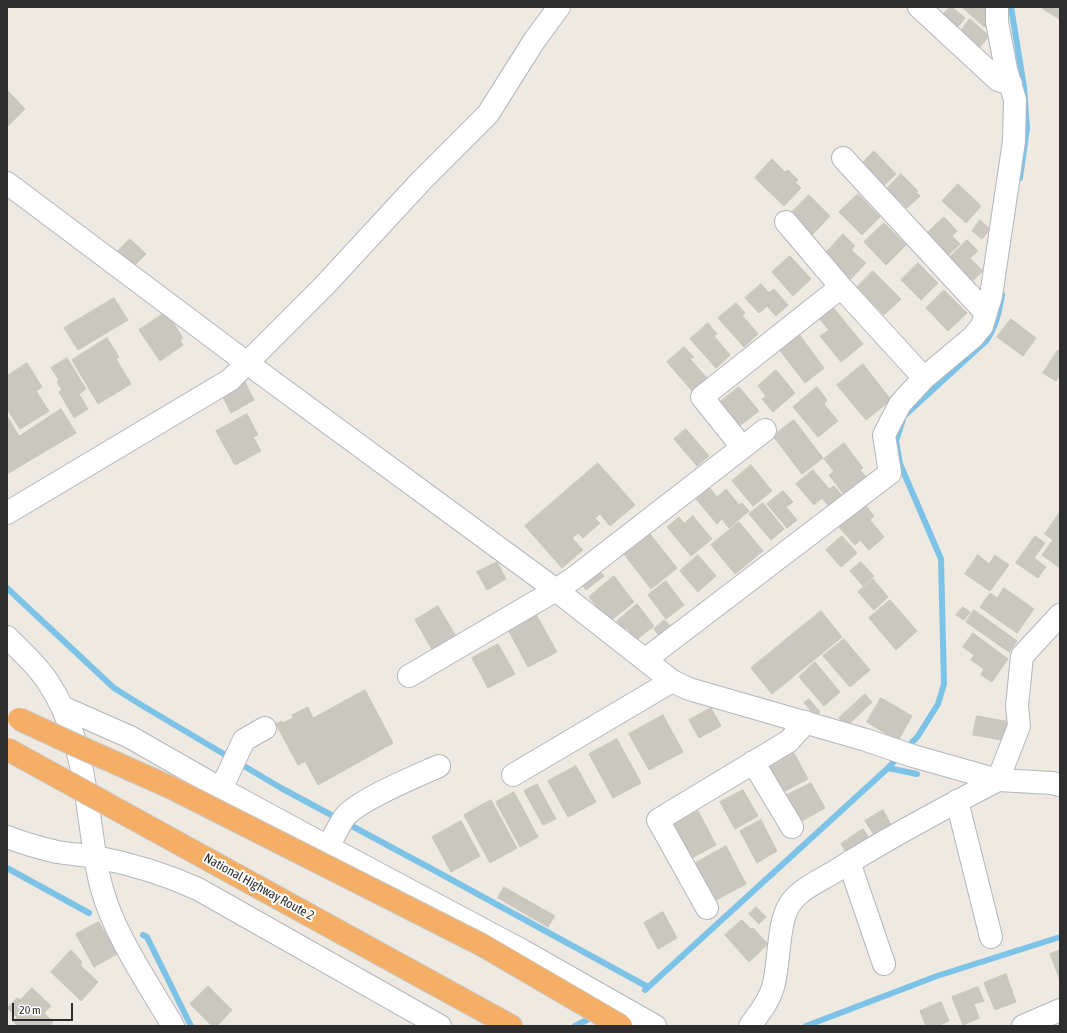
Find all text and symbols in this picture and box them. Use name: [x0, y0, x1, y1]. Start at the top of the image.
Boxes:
street label: National Highway Route 2: [201, 850, 317, 924]
scale bar: [14, 995, 75, 1021]
text: 20 m: [19, 1003, 41, 1017]

